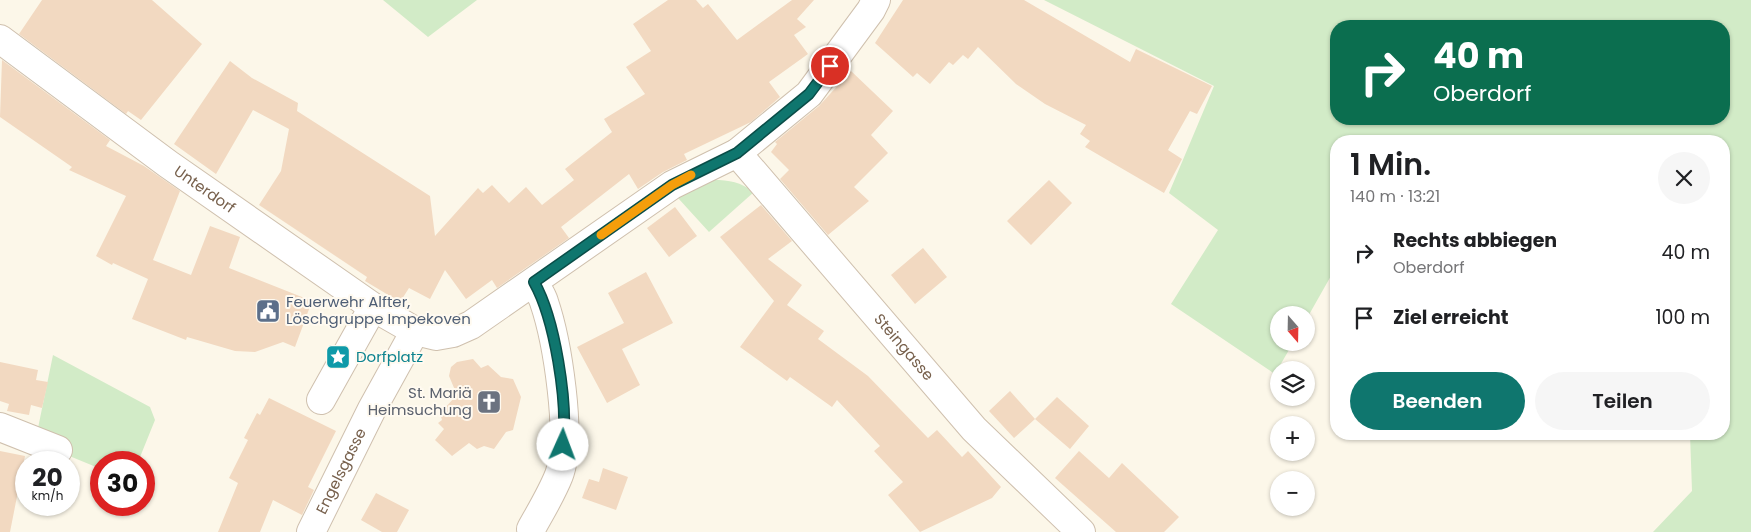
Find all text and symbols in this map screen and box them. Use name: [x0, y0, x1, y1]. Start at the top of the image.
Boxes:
text: 40 m: [1433, 31, 1524, 80]
icon: right: [1350, 40, 1415, 105]
pin: [809, 45, 851, 87]
icon: arrive: [816, 52, 844, 80]
text: Oberdorf: [1433, 78, 1531, 109]
text: 1 Min.: [1350, 143, 1431, 186]
button: close: [1658, 152, 1710, 204]
street label: Unterdorf: [170, 160, 240, 218]
text: 140 m · 13:21: [1350, 185, 1440, 208]
text: Rechts abbiegen: [1393, 227, 1557, 254]
icon: right: [1350, 239, 1378, 267]
text: 40 m: [1661, 239, 1710, 266]
text: Oberdorf: [1393, 256, 1465, 279]
place label: Feuerwehr Alfter, Löschgruppe Impekoven: [286, 291, 471, 329]
public building icon: Feuerwehr Alfter, Löschgruppe Impekoven: [255, 298, 281, 324]
icon: arrive: [1350, 304, 1378, 332]
text: Ziel erreicht: [1393, 304, 1509, 331]
text: 100 m: [1655, 304, 1710, 331]
north arrow: [1270, 306, 1315, 351]
map controls: [1270, 306, 1315, 516]
street label: Steingasse: [869, 309, 939, 385]
place icon: Dorfplatz: [325, 344, 351, 370]
place label: Dorfplatz: [356, 346, 423, 367]
button: layers: [1270, 361, 1315, 406]
button: Beenden: [1350, 372, 1525, 430]
button: Teilen: [1535, 372, 1710, 430]
place label: St. Mariä Heimsuchung: [368, 382, 472, 420]
church icon: St. Mariä Heimsuchung: [476, 389, 502, 415]
button: +: [1270, 416, 1315, 461]
position arrow: [536, 418, 588, 470]
street label: Engelsgasse: [311, 424, 371, 517]
speed limit sign: 30: [90, 451, 155, 516]
text: 20: [32, 460, 63, 495]
button: −: [1270, 471, 1315, 516]
text: km/h: [32, 487, 63, 504]

